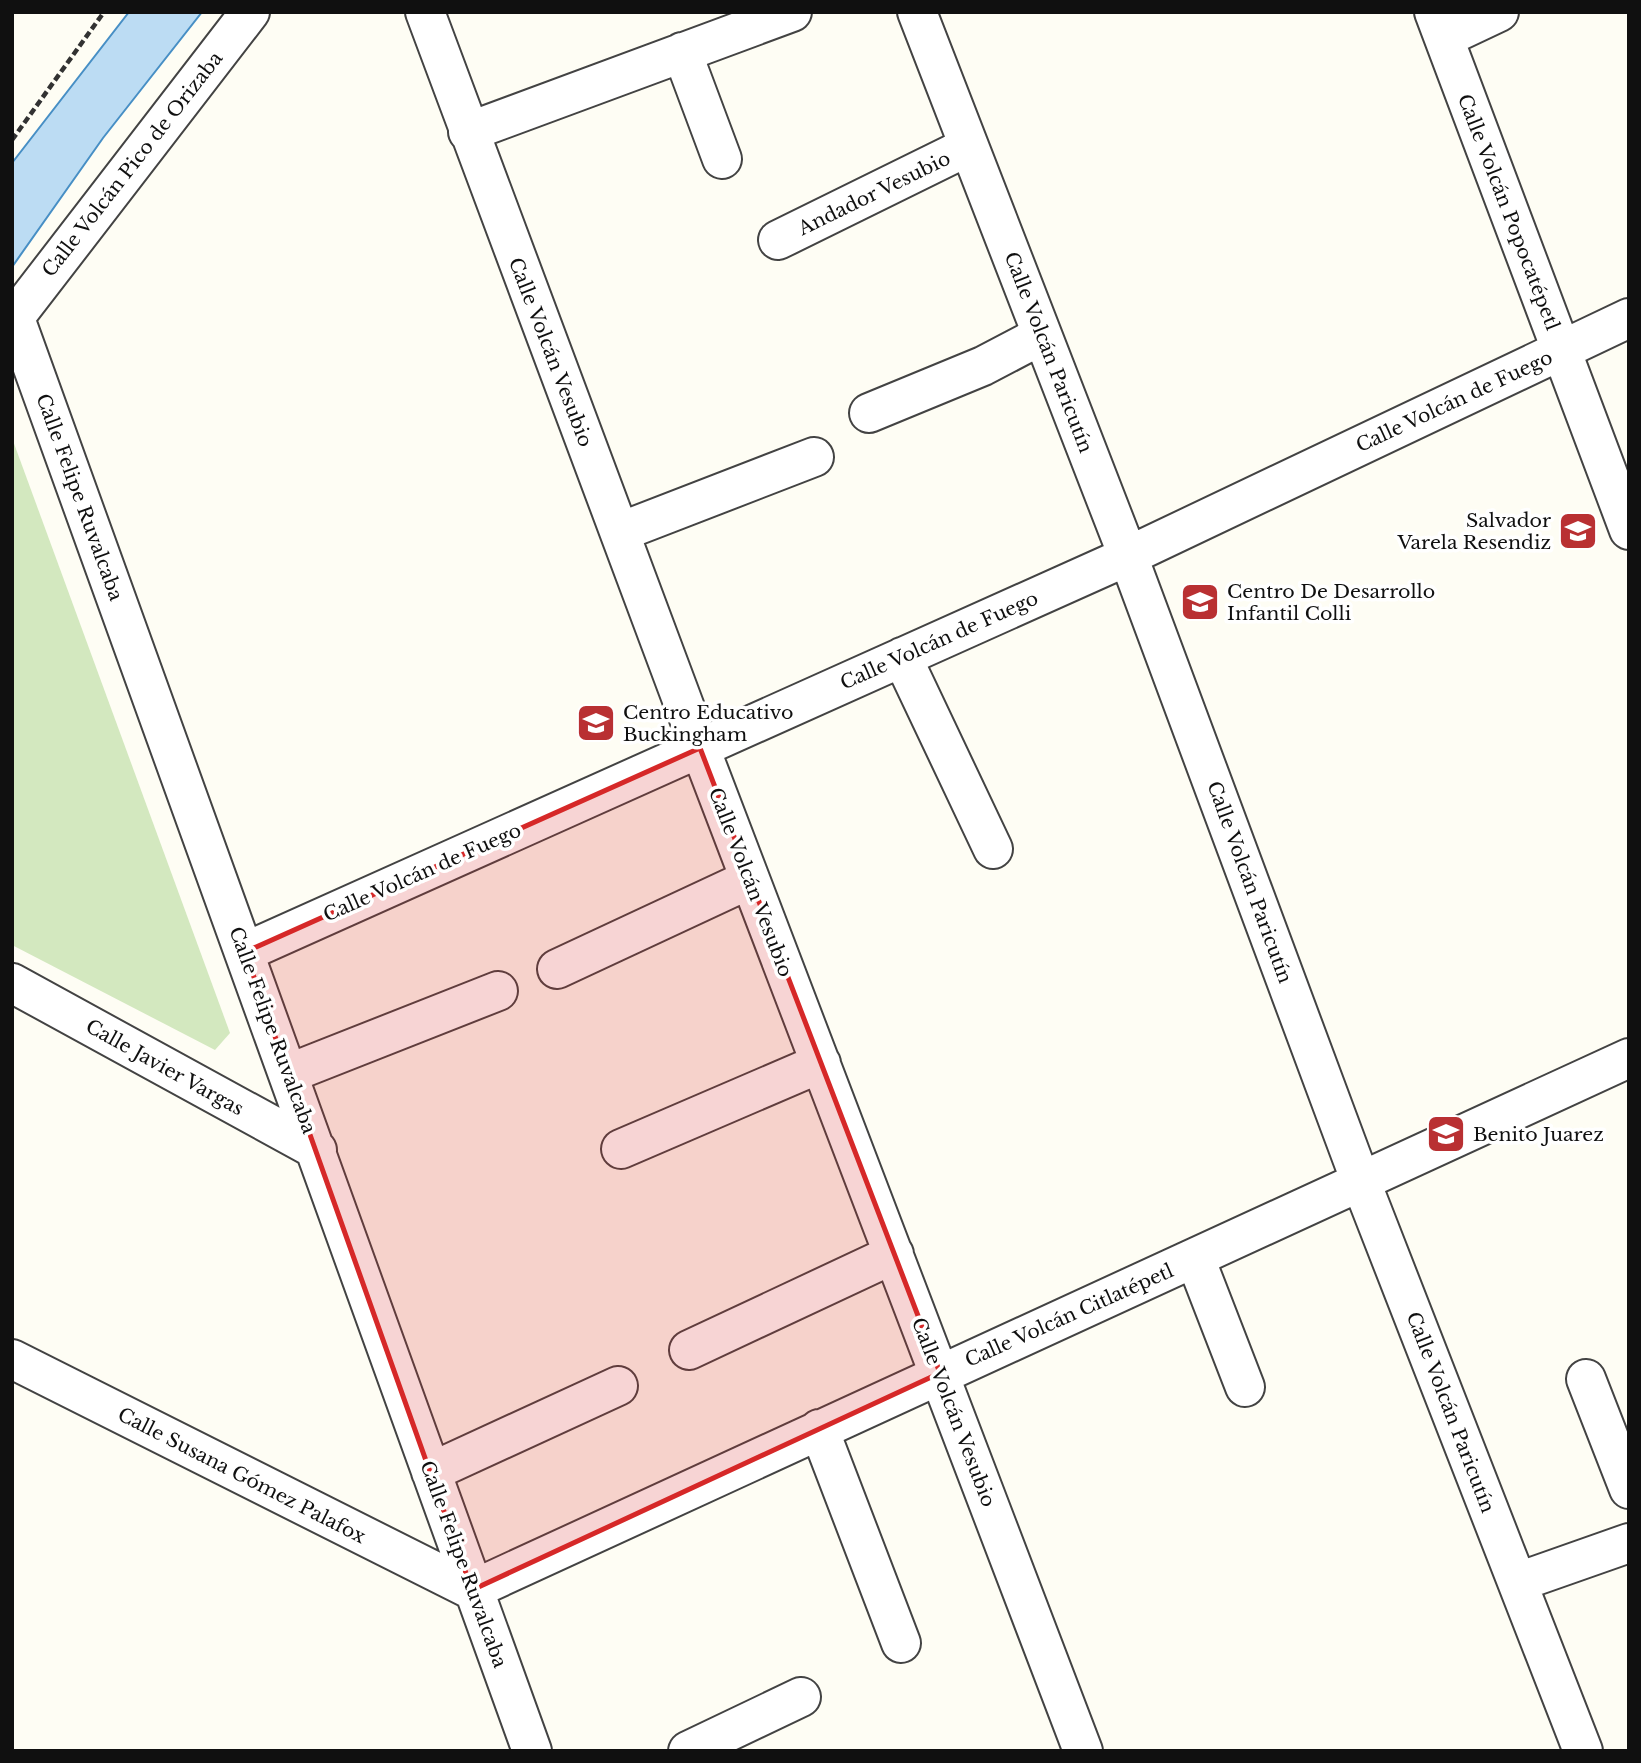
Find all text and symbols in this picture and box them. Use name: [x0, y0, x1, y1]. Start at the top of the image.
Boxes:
street label: Calle Volcán Pico de Orizaba: [37, 47, 228, 281]
street label: Calle Volcán Popocatépetl: [1453, 91, 1564, 333]
street label: Andador Vesubio: [793, 147, 954, 241]
street label: Calle Volcán Paricutín: [1000, 248, 1098, 456]
street label: Calle Volcán Vesubio: [504, 254, 597, 450]
street label: Calle Volcán de Fuego: [1352, 346, 1556, 457]
street label: Calle Felipe Ruvalcaba: [31, 391, 128, 604]
place label: Salvador Varela Resendiz: [1396, 509, 1551, 554]
school or university icon: Salvador Varela Resendiz: [1557, 510, 1599, 552]
place label: Centro De Desarrollo Infantil Colli: [1227, 580, 1435, 625]
school or university icon: Centro De Desarrollo Infantil Colli: [1179, 581, 1221, 623]
street label: Calle Volcán de Fuego: [837, 586, 1042, 694]
place label: Centro Educativo Buckingham: [623, 701, 793, 746]
school or university icon: Centro Educativo Buckingham: [575, 702, 617, 744]
street label: Calle Volcán Paricutín: [1202, 778, 1297, 986]
street label: Calle Volcán Vesubio: [704, 784, 797, 980]
street label: Calle Volcán de Fuego: [320, 818, 525, 926]
street label: Calle Felipe Ruvalcaba: [224, 924, 321, 1137]
street label: Calle Javier Vargas: [82, 1015, 248, 1120]
school or university icon: Benito Juarez: [1425, 1113, 1467, 1155]
place label: Benito Juarez: [1473, 1123, 1604, 1146]
street label: Calle Volcán Citlatépetl: [961, 1259, 1177, 1372]
street label: Calle Volcán Paricutín: [1402, 1308, 1500, 1516]
street label: Calle Volcán Vesubio: [907, 1314, 1000, 1510]
street label: Calle Susana Gómez Palafox: [114, 1403, 370, 1548]
street label: Calle Felipe Ruvalcaba: [415, 1458, 512, 1671]

